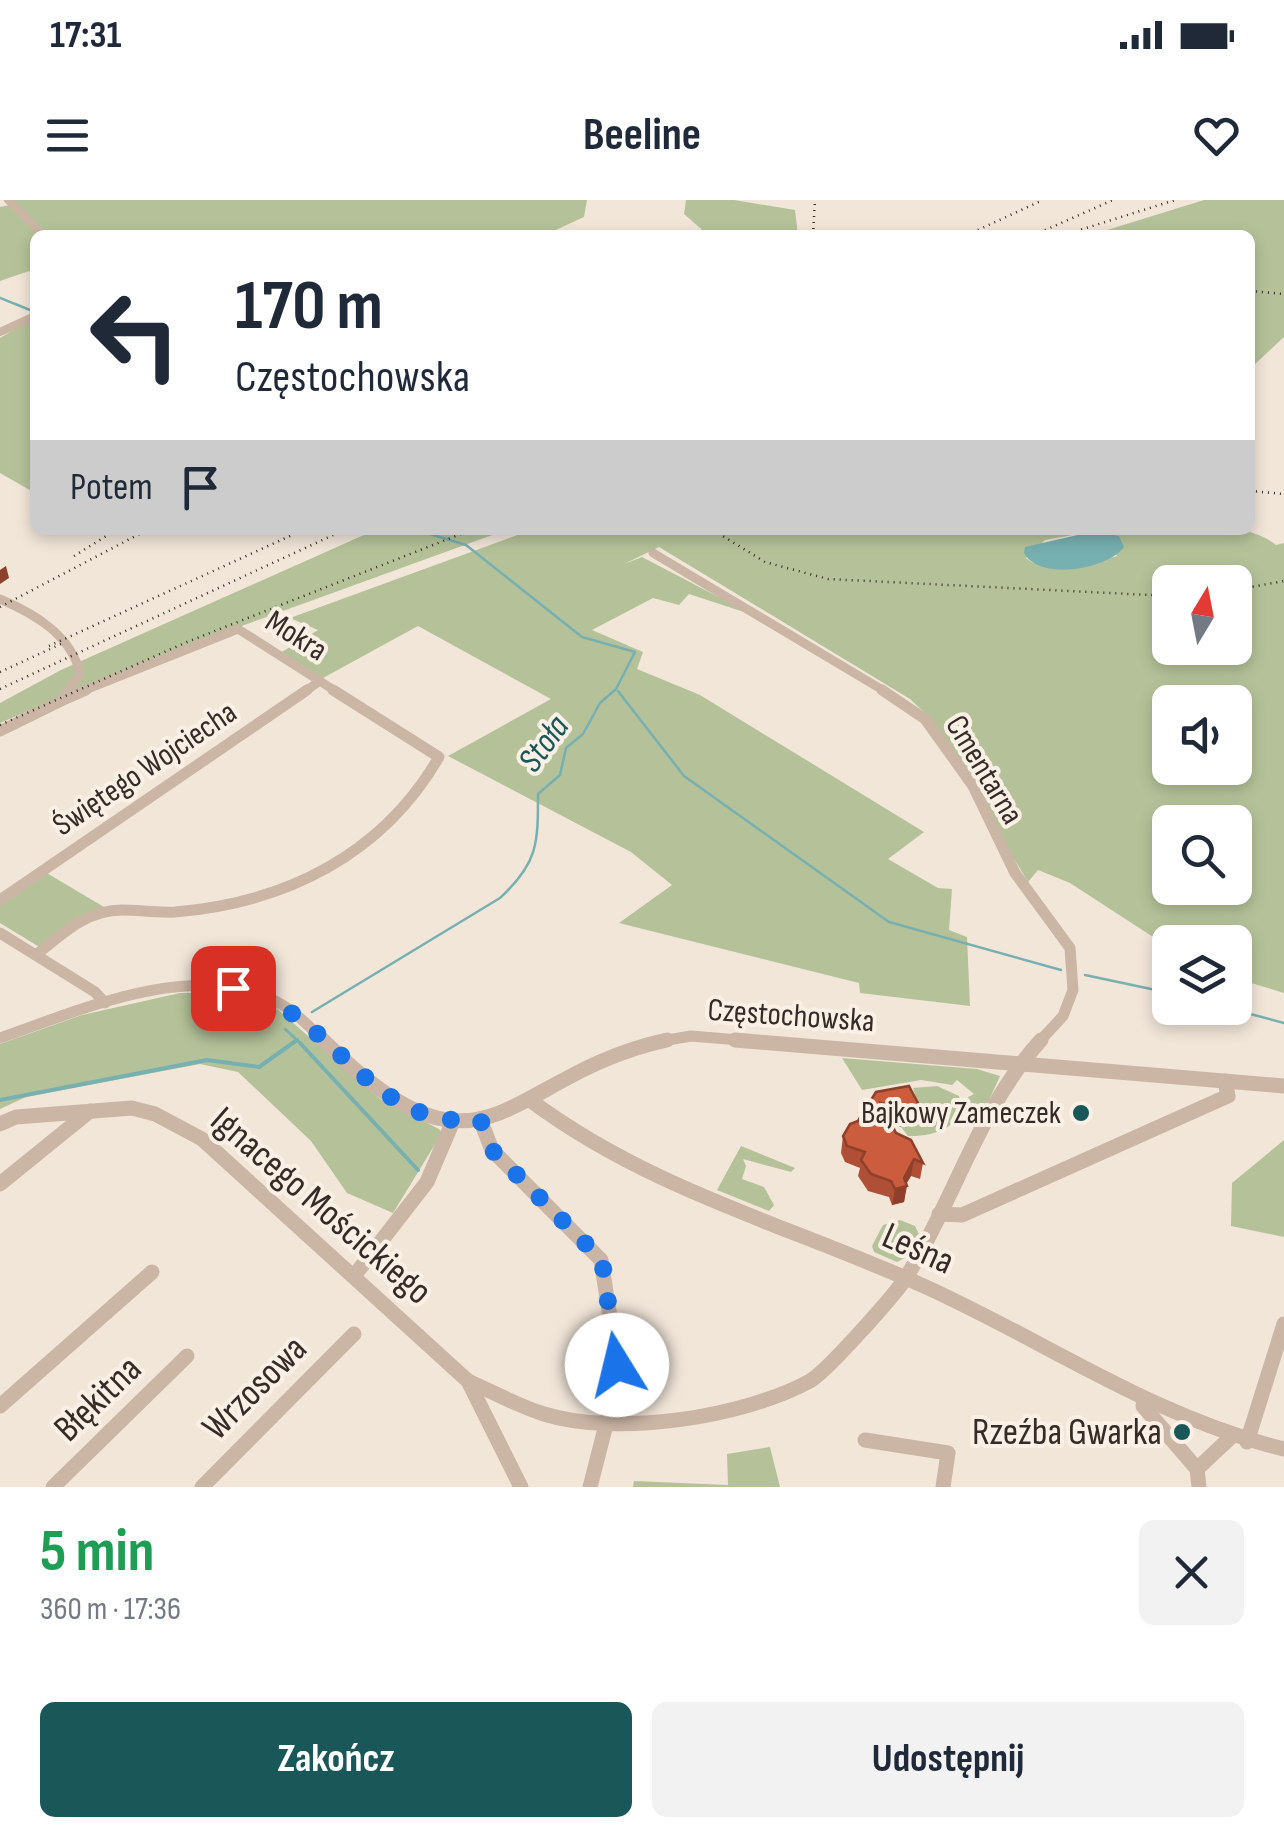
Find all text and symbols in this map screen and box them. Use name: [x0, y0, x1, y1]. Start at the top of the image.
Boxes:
text: 17:31: [50, 13, 121, 58]
icon: menu: [40, 108, 95, 163]
text: Beeline: [583, 108, 701, 163]
icon: heart: [1189, 108, 1244, 163]
text: 170 m: [235, 265, 383, 349]
icon: left: [70, 270, 200, 400]
text: Częstochowska: [235, 350, 470, 405]
icon: arrive: [173, 460, 228, 515]
text: Potem: [70, 465, 153, 510]
north arrow: [1152, 565, 1252, 665]
map controls: [1152, 565, 1252, 1025]
street label: Mokra: [258, 602, 334, 670]
button: sound: [1152, 685, 1252, 785]
street label: Świętego Wojciecha: [46, 693, 244, 845]
water label: Stoła: [509, 707, 579, 781]
street label: Cmentarna: [936, 709, 1032, 831]
button: search: [1152, 805, 1252, 905]
button: layers: [1152, 925, 1252, 1025]
pin: [191, 946, 276, 1031]
icon: arrive: [206, 961, 261, 1016]
street label: Częstochowska: [706, 991, 876, 1041]
place label: Bajkowy Zameczek: [861, 1094, 1061, 1133]
street label: Ignacego Mościckiego: [201, 1098, 441, 1314]
marker: Bajkowy Zameczek: [1070, 1102, 1092, 1124]
street label: Leśna: [875, 1214, 961, 1284]
position arrow: [565, 1313, 669, 1417]
street label: Wrzosowa: [194, 1327, 316, 1449]
street label: Błękitna: [45, 1347, 151, 1451]
place label: Rzeźba Gwarka: [972, 1410, 1162, 1455]
marker: Rzeźba Gwarka: [1171, 1421, 1193, 1443]
text: 5 min: [40, 1516, 154, 1588]
button: close: [1139, 1520, 1244, 1625]
text: 360 m · 17:36: [40, 1590, 181, 1629]
button: Zakończ: [40, 1702, 632, 1817]
button: Udostępnij: [652, 1702, 1244, 1817]

